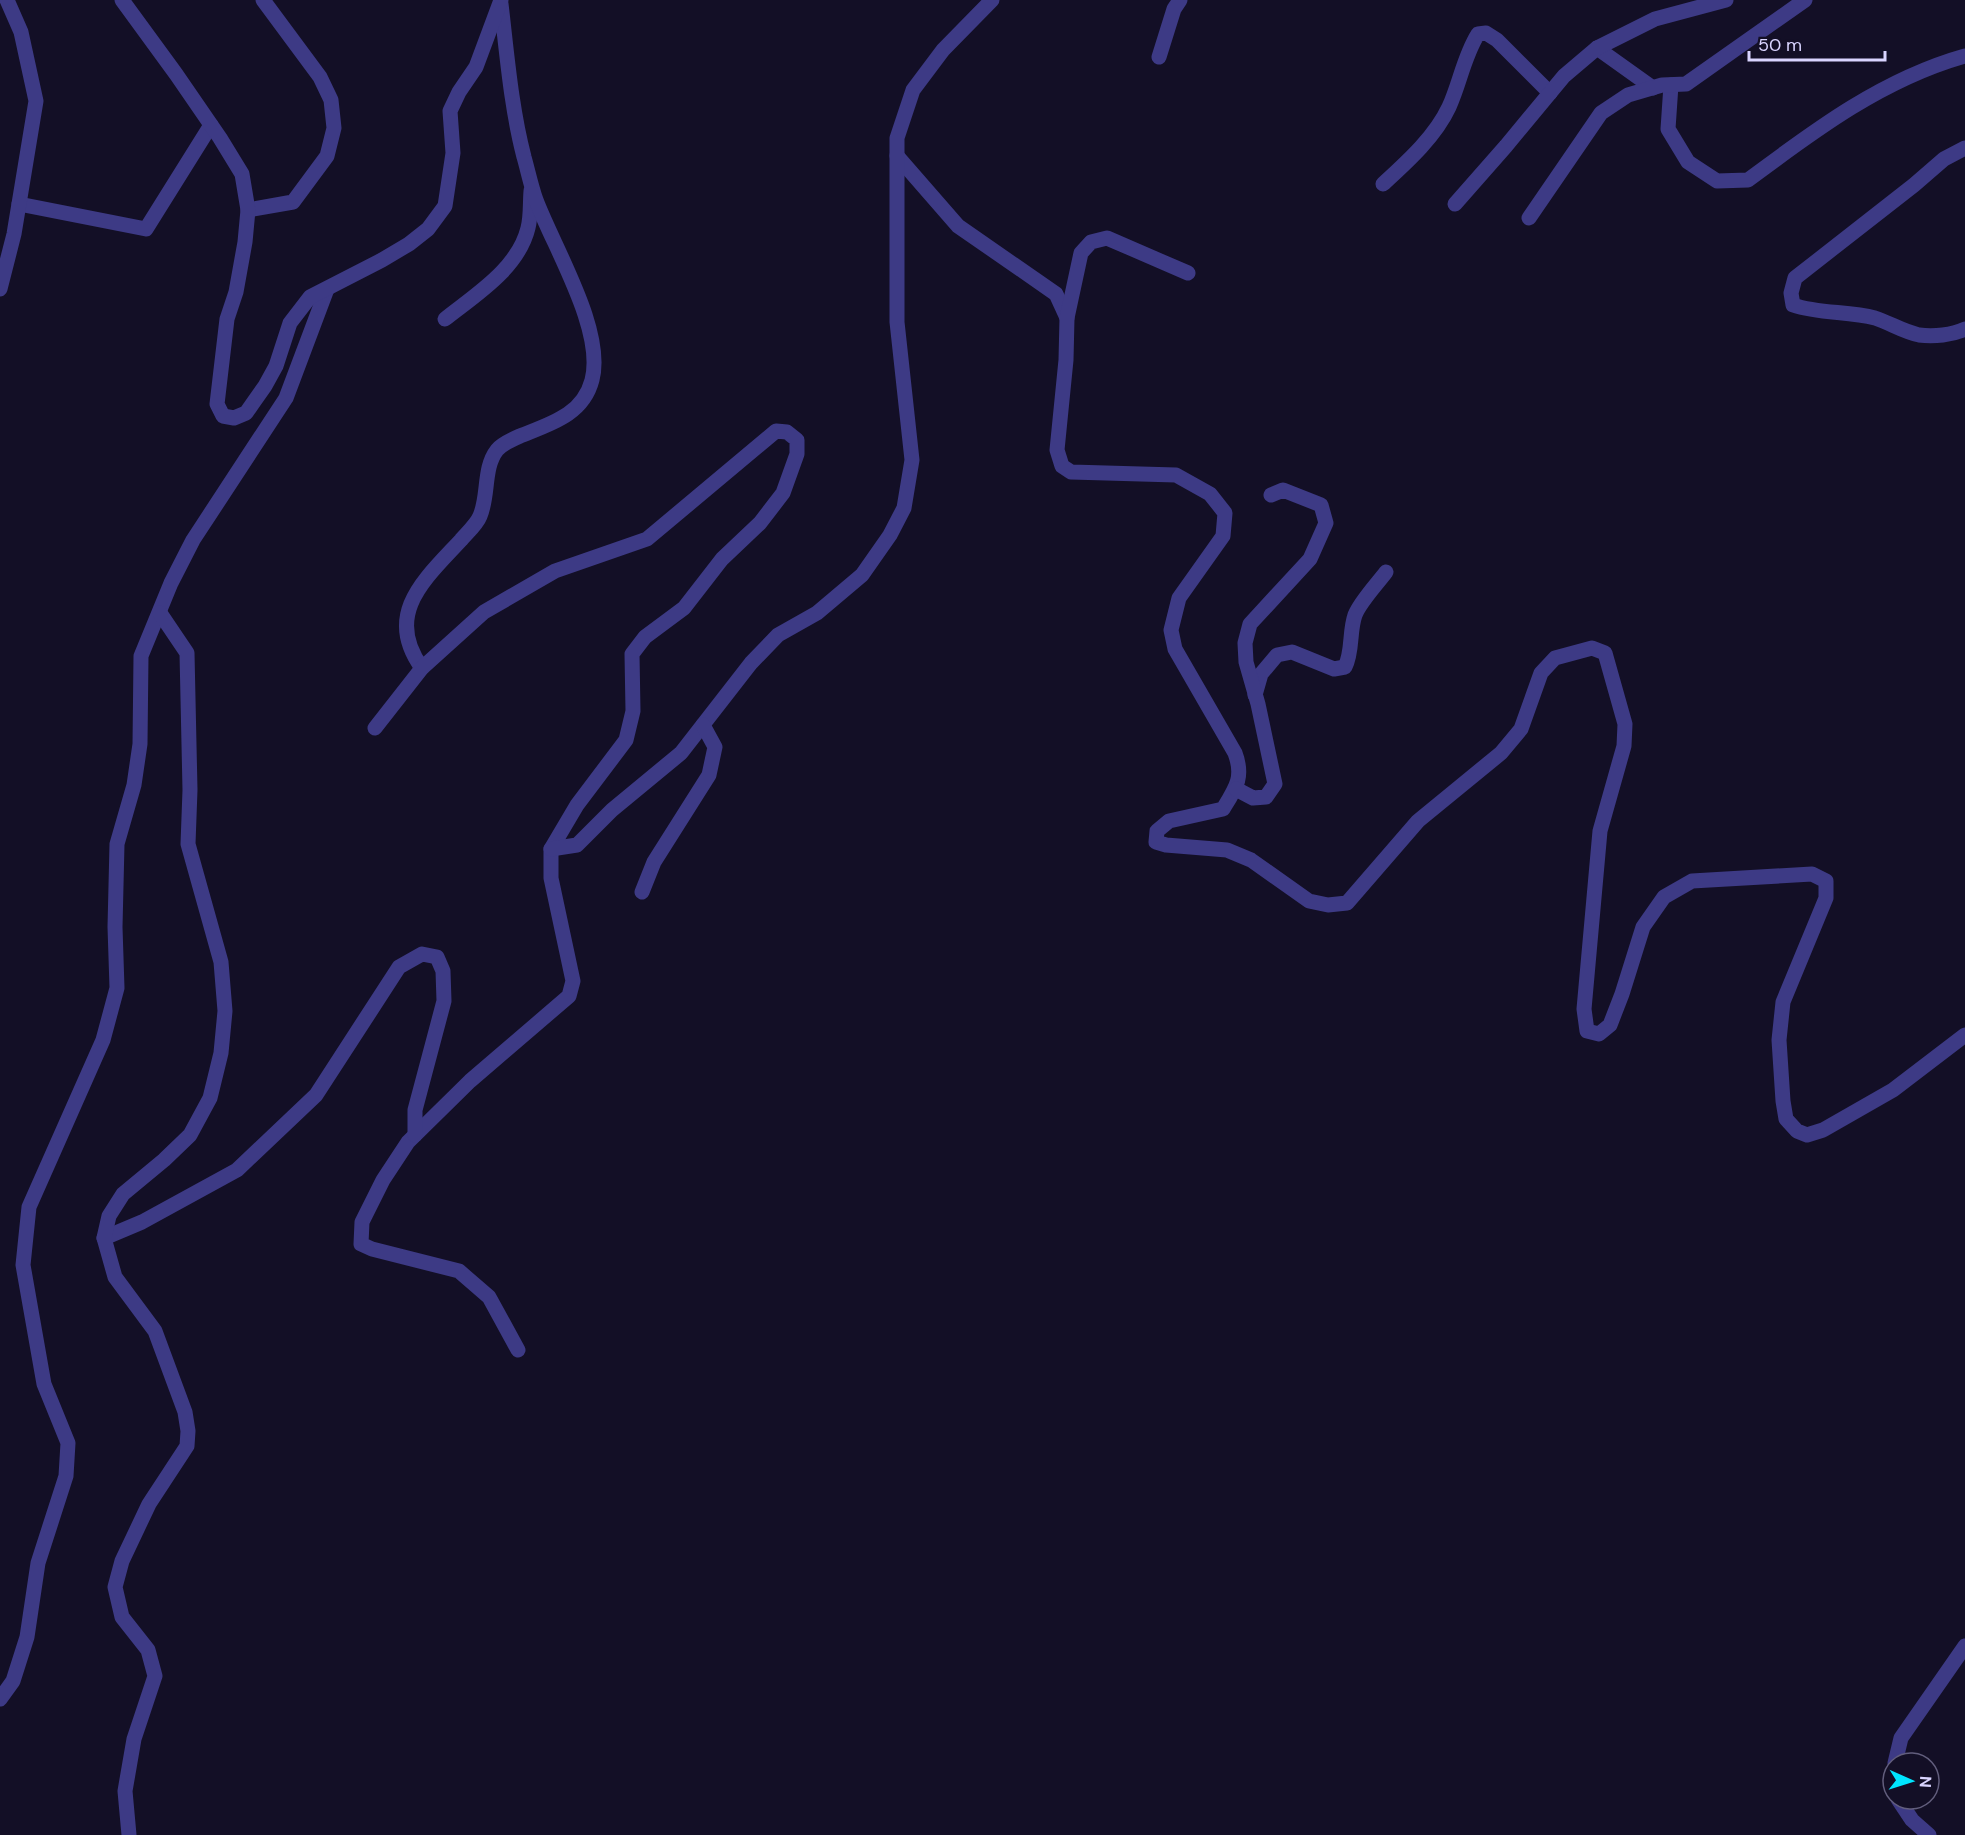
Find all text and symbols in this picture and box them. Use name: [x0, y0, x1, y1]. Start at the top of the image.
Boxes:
scale bar: [1749, 24, 1886, 62]
text: 50 m: [1758, 33, 1802, 57]
north arrow: [1881, 1751, 1941, 1811]
text: N: [1915, 1775, 1936, 1788]

